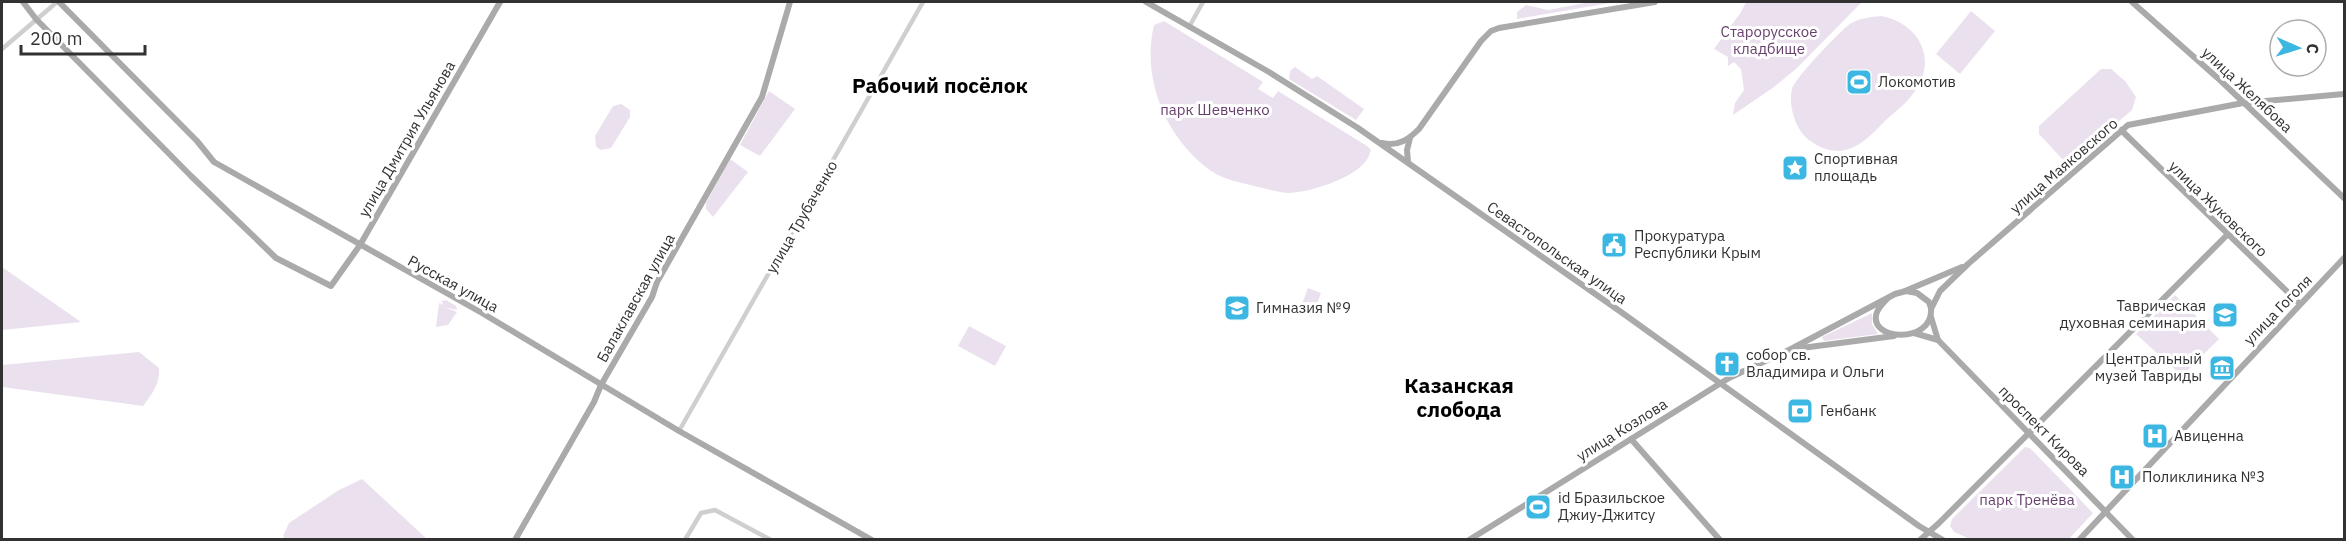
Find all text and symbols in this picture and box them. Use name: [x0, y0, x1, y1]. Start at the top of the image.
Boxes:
scale bar: [21, 18, 146, 56]
north arrow: [2268, 18, 2328, 78]
park label: Старорусское кладбище: [1721, 22, 1817, 58]
text: 200 m: [30, 27, 82, 50]
street label: улица Желябова: [2198, 43, 2297, 137]
text: С: [2303, 43, 2323, 55]
street label: улица Дмитрия Ульянова: [354, 57, 459, 220]
sports icon: Локомотив: [1844, 67, 1874, 97]
district label: Рабочий посёлок: [852, 71, 1028, 99]
place label: Локомотив: [1878, 72, 1956, 91]
park label: парк Шевченко: [1160, 100, 1270, 119]
street label: улица Маяковского: [2006, 114, 2121, 218]
place label: Спортивная площадь: [1814, 149, 1898, 185]
place icon: Спортивная площадь: [1780, 153, 1810, 183]
street label: улица Трубаченко: [762, 157, 842, 276]
street label: улица Жуковского: [2165, 157, 2272, 261]
street label: Севастопольская улица: [1484, 197, 1631, 308]
place label: Прокуратура Республики Крым: [1634, 226, 1761, 262]
street label: Балаклавская улица: [592, 230, 679, 365]
public building icon: Прокуратура Республики Крым: [1599, 230, 1629, 260]
street label: Русская улица: [405, 251, 502, 316]
street label: улица Гоголя: [2239, 270, 2316, 349]
school or university icon: Гимназия №9: [1222, 293, 1252, 323]
place label: Таврическая духовная семинария: [2060, 296, 2206, 332]
place label: Гимназия №9: [1256, 298, 1351, 317]
school or university icon: Таврическая духовная семинария: [2210, 300, 2240, 330]
place label: собор св. Владимира и Ольги: [1746, 345, 1884, 381]
church icon: собор св. Владимира и Ольги: [1712, 349, 1742, 379]
place label: Центральный музей Тавриды: [2095, 349, 2202, 385]
museum icon: Центральный музей Тавриды: [2207, 353, 2237, 383]
district label: Казанская слобода: [1404, 371, 1514, 423]
street label: проспект Кирова: [1995, 381, 2094, 480]
street label: улица Козлова: [1573, 394, 1671, 465]
bank icon: Генбанк: [1785, 396, 1815, 426]
place label: Генбанк: [1820, 401, 1877, 420]
hospital icon: Авиценна: [2140, 421, 2170, 451]
place label: Авиценна: [2174, 426, 2244, 445]
hospital icon: Поликлиника №3: [2107, 462, 2137, 492]
place label: Поликлиника №3: [2142, 467, 2265, 486]
place label: id Бразильское Джиу-Джитсу: [1558, 488, 1665, 524]
park label: парк Тренёва: [1979, 490, 2075, 509]
sports icon: id Бразильское Джиу-Джитсу: [1523, 492, 1553, 522]

